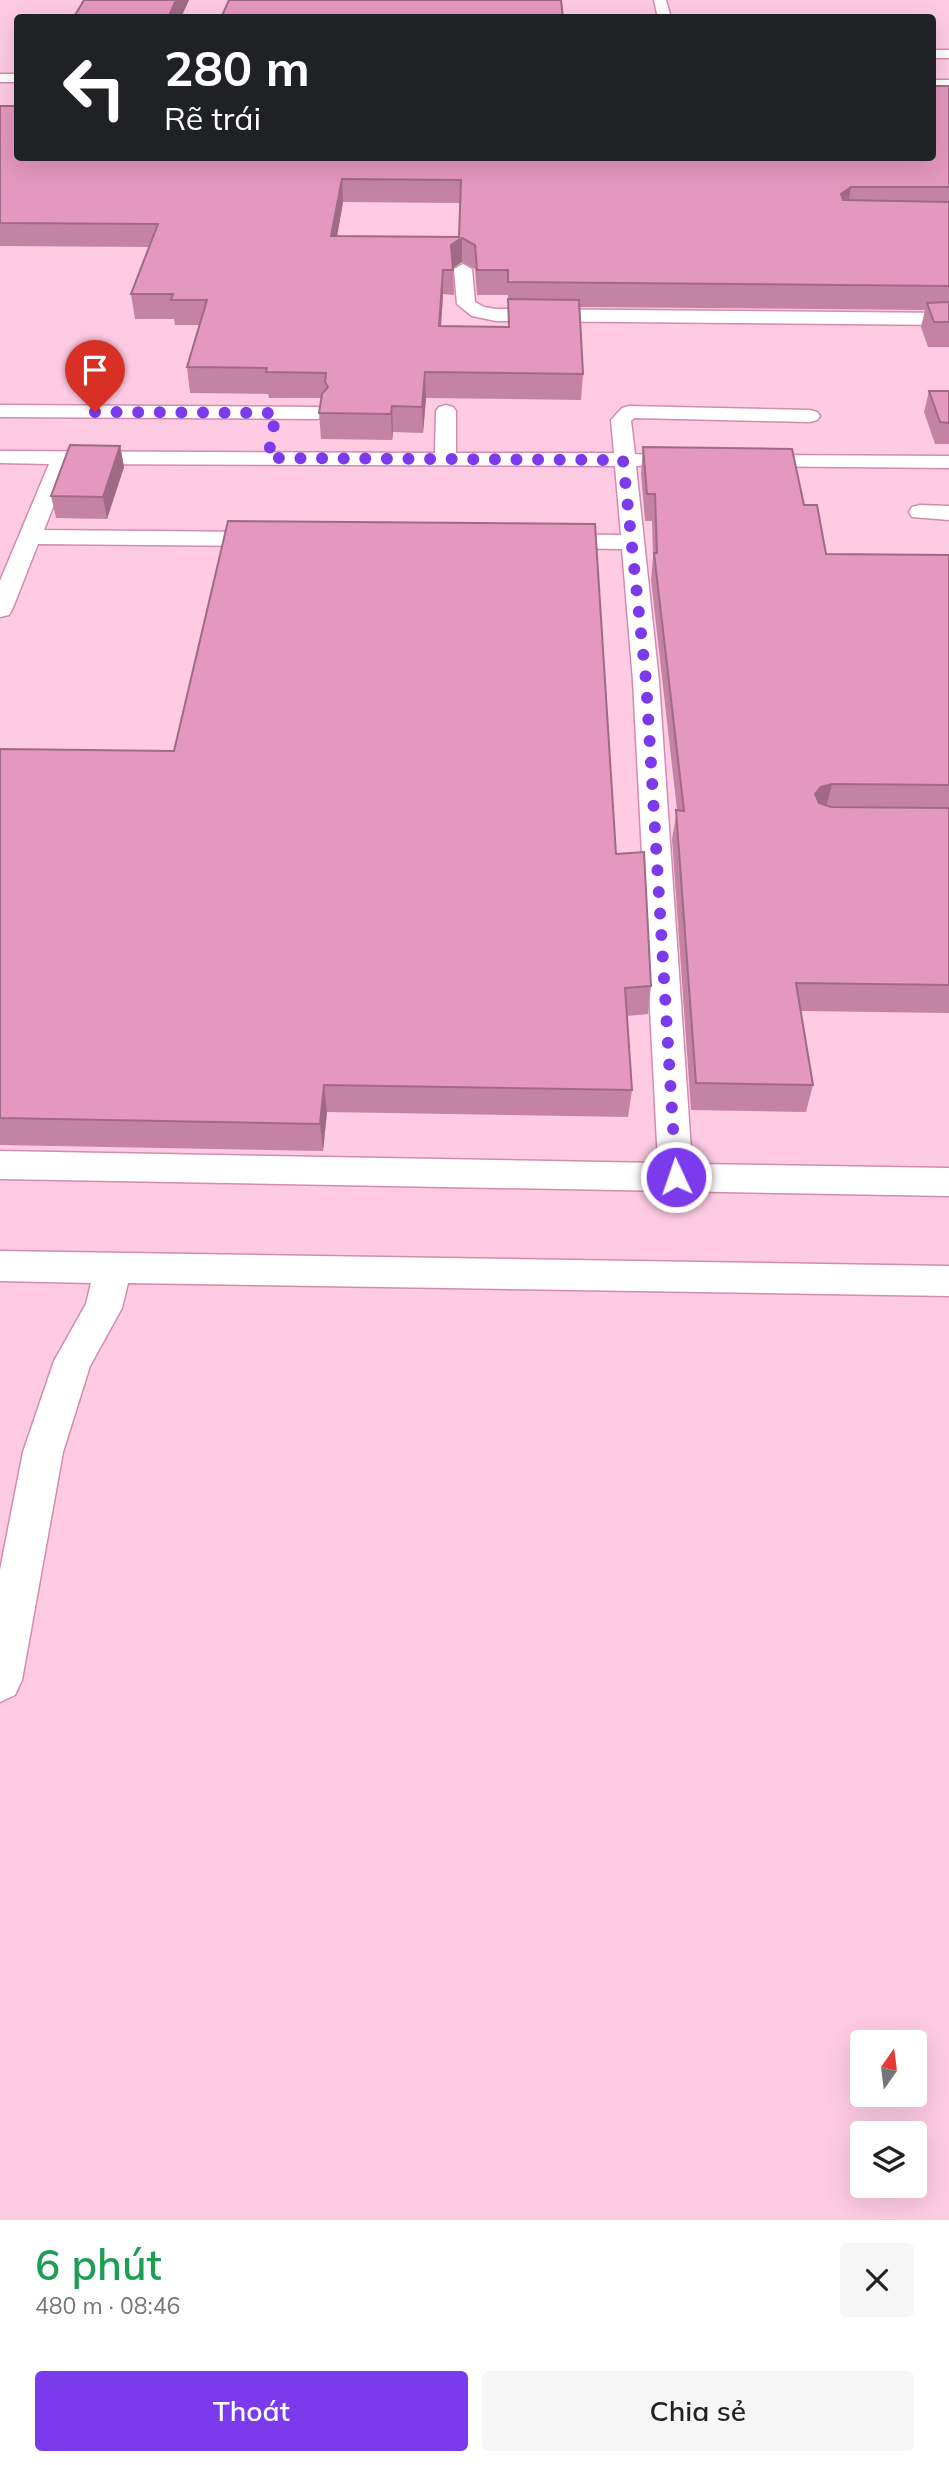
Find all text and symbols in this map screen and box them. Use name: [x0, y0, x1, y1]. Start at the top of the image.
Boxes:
text: 280 m: [164, 37, 310, 98]
icon: left: [49, 42, 140, 133]
text: Rẽ trái: [164, 98, 261, 138]
pin: [65, 340, 125, 412]
icon: arrive: [76, 351, 114, 389]
position arrow: [639, 1140, 713, 1214]
north arrow: [850, 2030, 928, 2107]
map controls: [850, 2030, 927, 2198]
button: layers: [850, 2121, 927, 2198]
text: 6 phút: [35, 2238, 162, 2291]
button: close: [840, 2243, 914, 2317]
text: 480 m · 08:46: [35, 2291, 180, 2320]
button: Thoát: [35, 2371, 468, 2451]
button: Chia sẻ: [482, 2371, 914, 2451]

